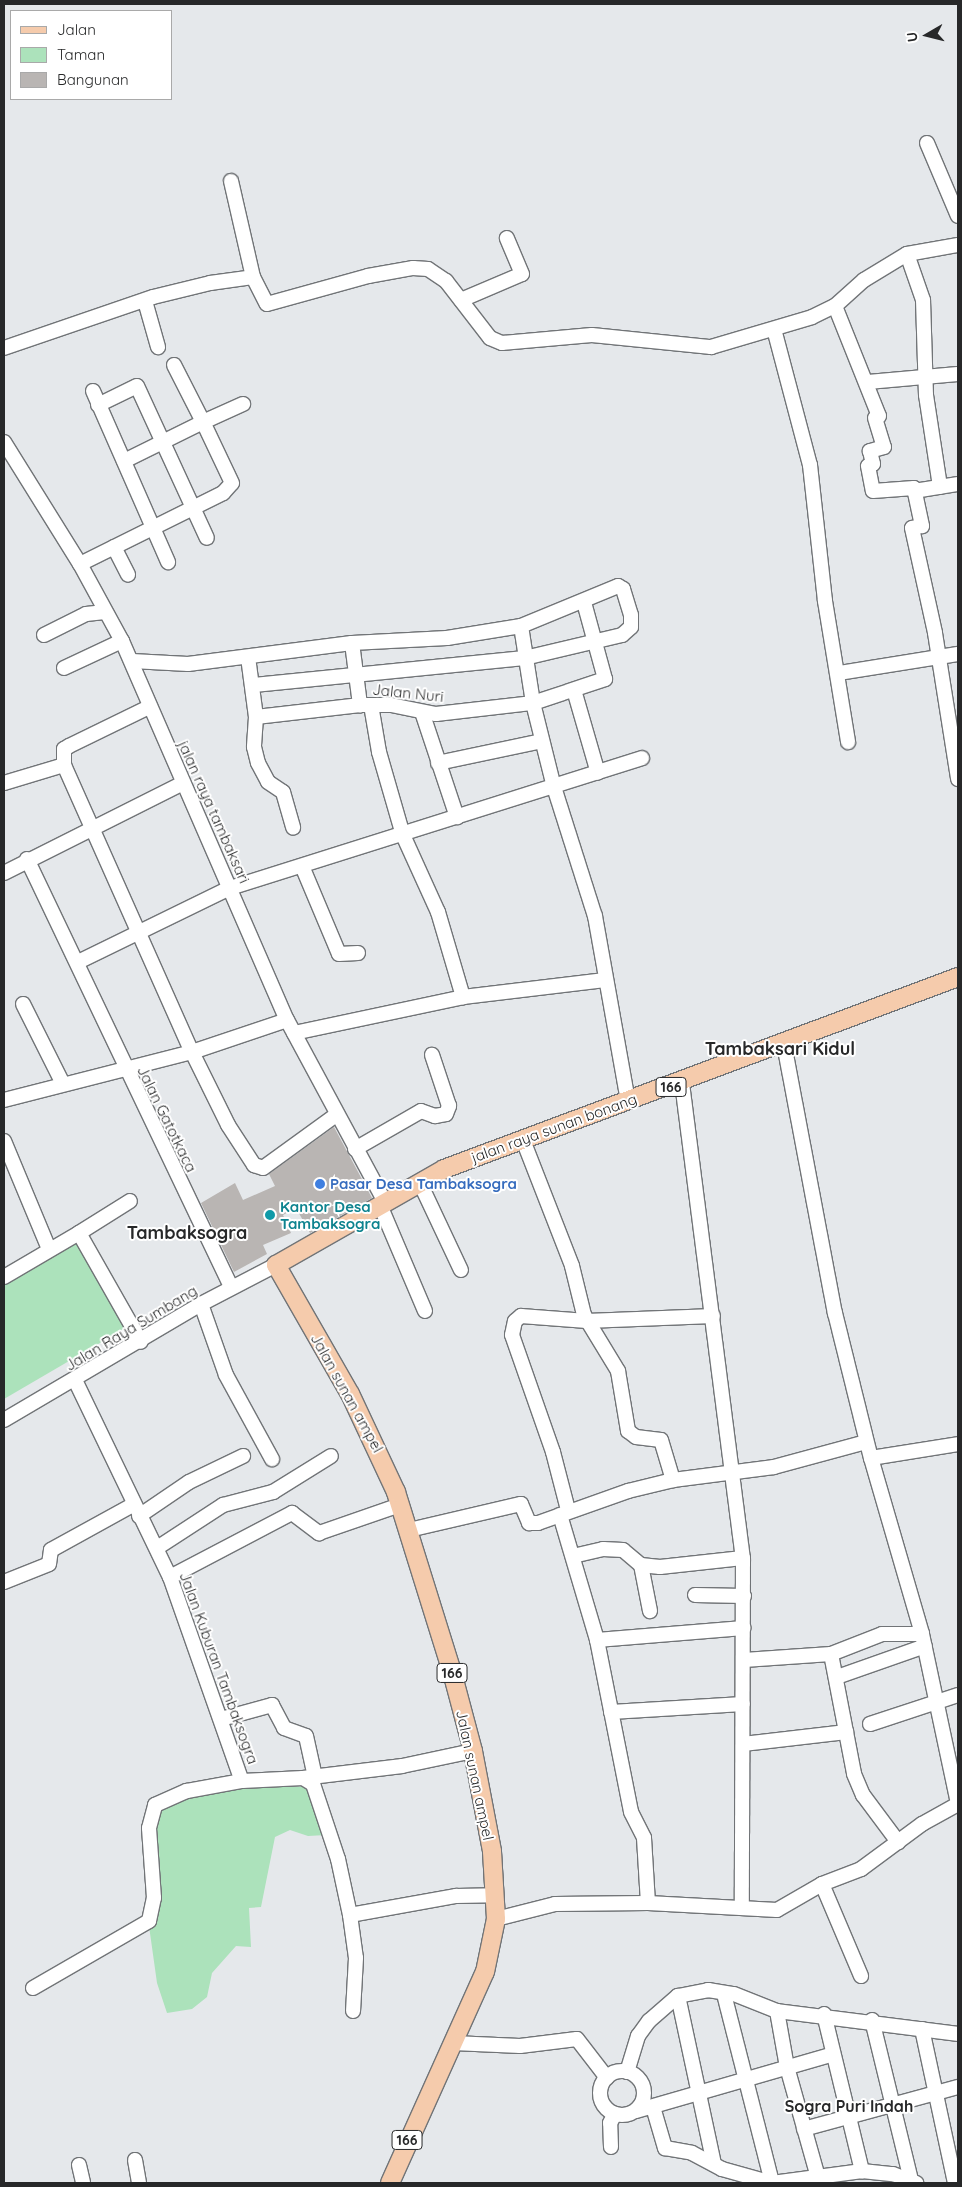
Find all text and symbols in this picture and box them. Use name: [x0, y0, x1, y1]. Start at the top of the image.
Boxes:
legend: [10, 10, 172, 100]
north arrow: [902, 10, 952, 60]
text: Jalan: [57, 20, 96, 39]
text: U: [903, 31, 922, 43]
text: Taman: [57, 45, 105, 64]
text: Bangunan: [57, 70, 129, 89]
street label: Jalan Nuri: [372, 680, 444, 706]
street label: jalan raya tambaksari: [174, 738, 254, 886]
district label: Tambaksari Kidul: [705, 1038, 855, 1060]
street label: Jalan Gatotkaca: [134, 1063, 200, 1175]
road number: 166: [655, 1076, 687, 1098]
street label: jalan raya sunan bonang: [469, 1090, 639, 1166]
place label: Pasar Desa Tambaksogra: [330, 1175, 517, 1193]
marker: Pasar Desa Tambaksogra: [314, 1178, 326, 1190]
place label: Kantor Desa Tambaksogra: [280, 1197, 380, 1232]
marker: Kantor Desa Tambaksogra: [264, 1209, 276, 1221]
district label: Tambaksogra: [127, 1222, 247, 1244]
street label: Jalan Raya Sumbang: [62, 1281, 200, 1375]
street label: Jalan sunan ampel: [307, 1331, 387, 1455]
street label: Jalan Kuburan Tambaksogra: [176, 1569, 262, 1767]
road number: 166: [436, 1662, 468, 1685]
street label: Jalan sunan ampel: [452, 1708, 498, 1842]
district label: Sogra Puri Indah: [785, 2096, 913, 2116]
road number: 166: [391, 2128, 423, 2152]

